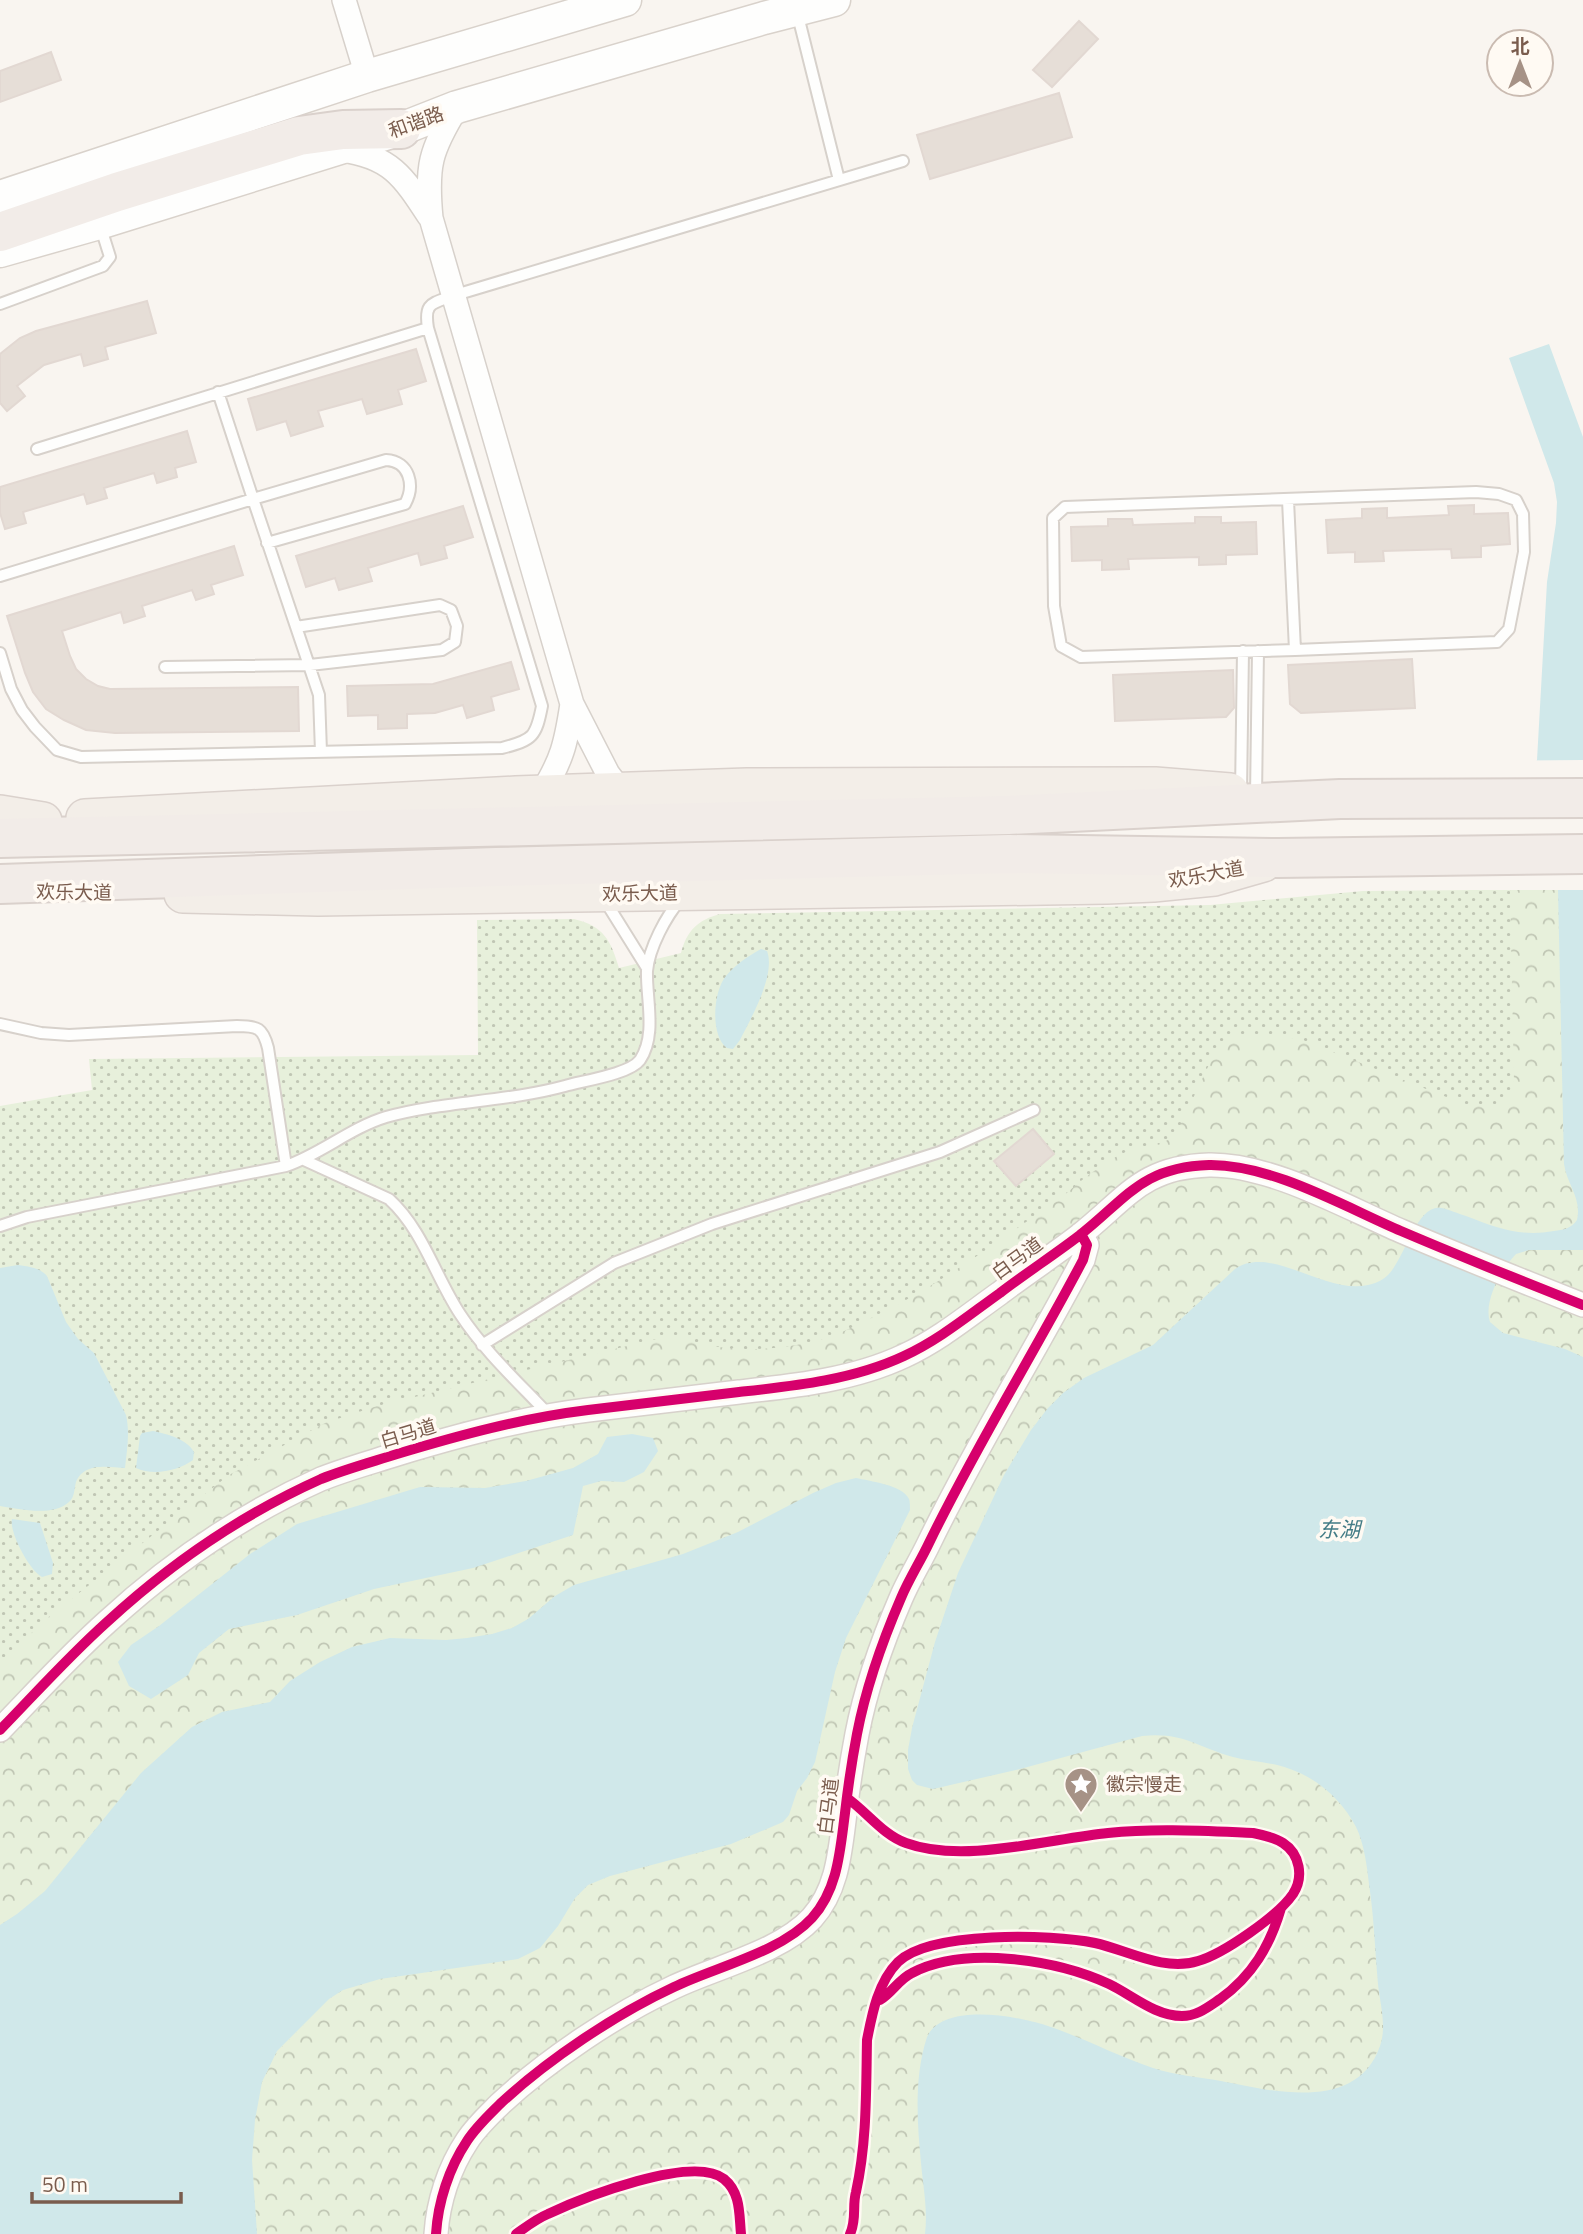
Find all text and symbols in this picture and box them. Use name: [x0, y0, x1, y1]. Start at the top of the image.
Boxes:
north arrow: [1485, 28, 1555, 98]
text: 北: [1510, 31, 1530, 60]
street label: 和谐路: [384, 98, 448, 145]
street label: 欢乐大道: [1166, 853, 1246, 894]
street label: 欢乐大道: [36, 876, 112, 907]
street label: 欢乐大道: [602, 877, 678, 908]
street label: 白马道: [985, 1229, 1048, 1286]
street label: 白马道: [376, 1410, 439, 1455]
water label: 东湖: [1318, 1513, 1363, 1545]
place icon: 徽宗慢走: [1062, 1765, 1100, 1814]
place label: 徽宗慢走: [1106, 1769, 1182, 1798]
street label: 白马道: [810, 1776, 845, 1836]
scale bar: [32, 2160, 180, 2204]
text: 50 m: [42, 2168, 88, 2200]

